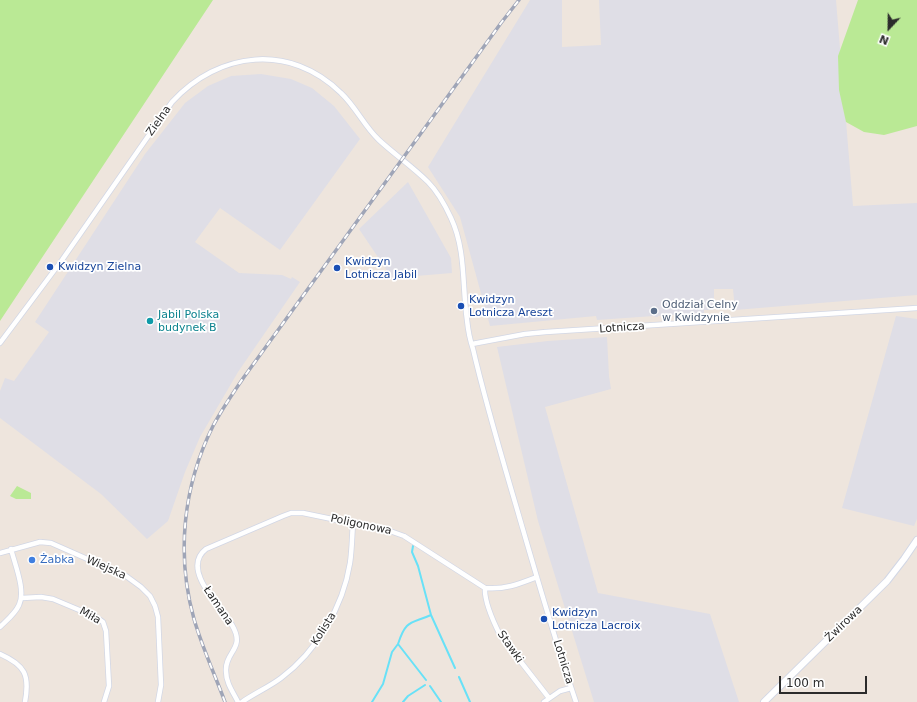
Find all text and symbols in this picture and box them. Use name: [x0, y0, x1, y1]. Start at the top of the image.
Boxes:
north arrow: [869, 8, 909, 48]
text: N: [878, 32, 891, 47]
street label: Zielna: [144, 103, 174, 139]
place label: Kwidzyn Lotnicza Jabil: [345, 255, 417, 281]
place label: Kwidzyn Zielna: [58, 260, 141, 274]
marker: Kwidzyn Zielna: [45, 262, 55, 272]
marker: Kwidzyn Lotnicza Jabil: [332, 263, 342, 273]
place label: Kwidzyn Lotnicza Areszt: [469, 293, 552, 319]
place label: Oddział Celny w Kwidzynie: [662, 298, 738, 324]
marker: Kwidzyn Lotnicza Areszt: [456, 301, 466, 311]
marker: Oddział Celny w Kwidzynie: [649, 306, 659, 316]
place label: Jabil Polska budynek B: [158, 308, 219, 334]
marker: Jabil Polska budynek B: [145, 316, 155, 326]
street label: Lotnicza: [599, 320, 645, 336]
street label: Poligonowa: [329, 512, 393, 538]
place label: Żabka: [40, 553, 74, 567]
street label: Wiejska: [84, 553, 128, 583]
marker: Żabka: [27, 555, 37, 565]
street label: Łamana: [200, 584, 236, 628]
street label: Żwirowa: [823, 603, 865, 645]
street label: Miła: [77, 605, 103, 627]
place label: Kwidzyn Lotnicza Lacroix: [552, 606, 641, 632]
street label: Kolista: [309, 610, 339, 648]
marker: Kwidzyn Lotnicza Lacroix: [539, 614, 549, 624]
street label: Stawki: [494, 628, 526, 666]
street label: Lotnicza: [550, 638, 576, 686]
scale bar: [781, 668, 869, 694]
text: 100 m: [786, 676, 824, 690]

